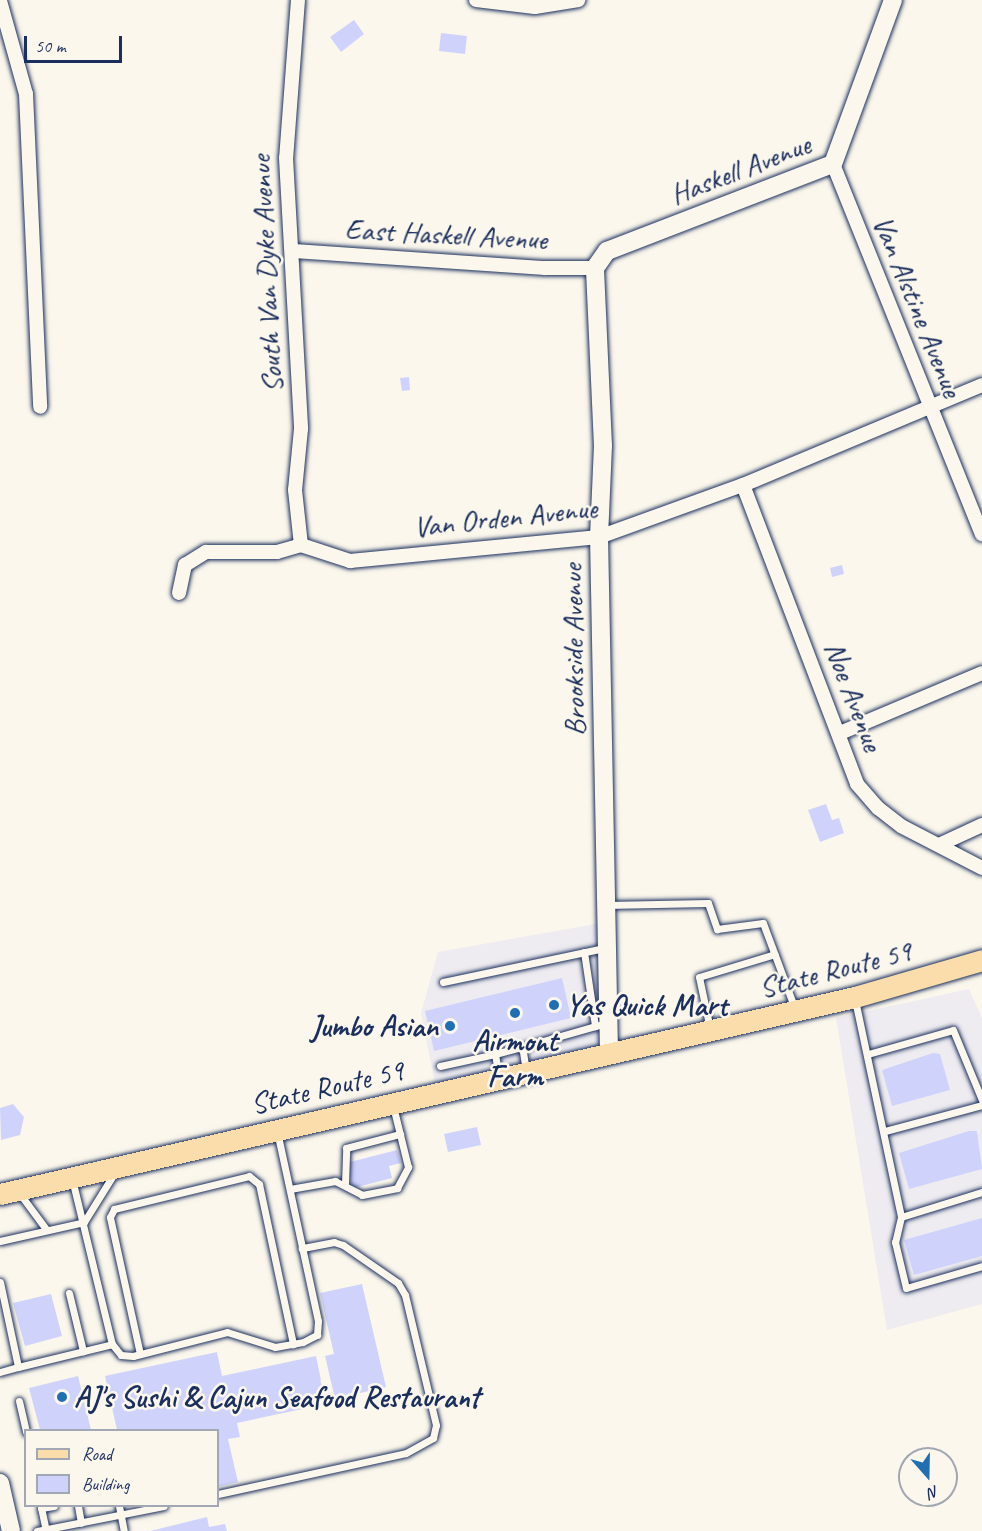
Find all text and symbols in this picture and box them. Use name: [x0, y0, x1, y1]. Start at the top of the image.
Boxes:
scale bar: [27, 24, 124, 62]
text: 50 m: [35, 35, 66, 57]
street label: Haskell Avenue: [665, 126, 815, 212]
street label: South Van Dyke Avenue: [242, 154, 290, 394]
street label: Van Alstine Avenue: [865, 210, 971, 402]
street label: East Haskell Avenue: [343, 211, 549, 257]
street label: Van Orden Avenue: [412, 489, 598, 545]
street label: Brookside Avenue: [554, 564, 592, 736]
street label: Noe Avenue: [817, 636, 891, 756]
street label: State Route 59: [755, 933, 915, 1005]
place label: Yas Quick Mart: [566, 987, 727, 1023]
marker: Yas Quick Mart: [547, 998, 561, 1012]
marker: Airmont Farm: [508, 1006, 522, 1020]
place label: Jumbo Asian: [312, 1008, 438, 1044]
marker: Jumbo Asian: [443, 1019, 457, 1033]
place label: Airmont Farm: [473, 1023, 557, 1094]
street label: State Route 59: [247, 1052, 407, 1122]
place label: AJ's Sushi & Cajun Seafood Restaurant: [74, 1379, 478, 1415]
marker: AJ's Sushi & Cajun Seafood Restaurant: [55, 1390, 69, 1404]
legend: [24, 1429, 219, 1507]
text: Road: [82, 1443, 112, 1465]
north arrow: [898, 1447, 958, 1507]
text: Building: [82, 1473, 129, 1495]
text: N: [925, 1481, 942, 1503]

